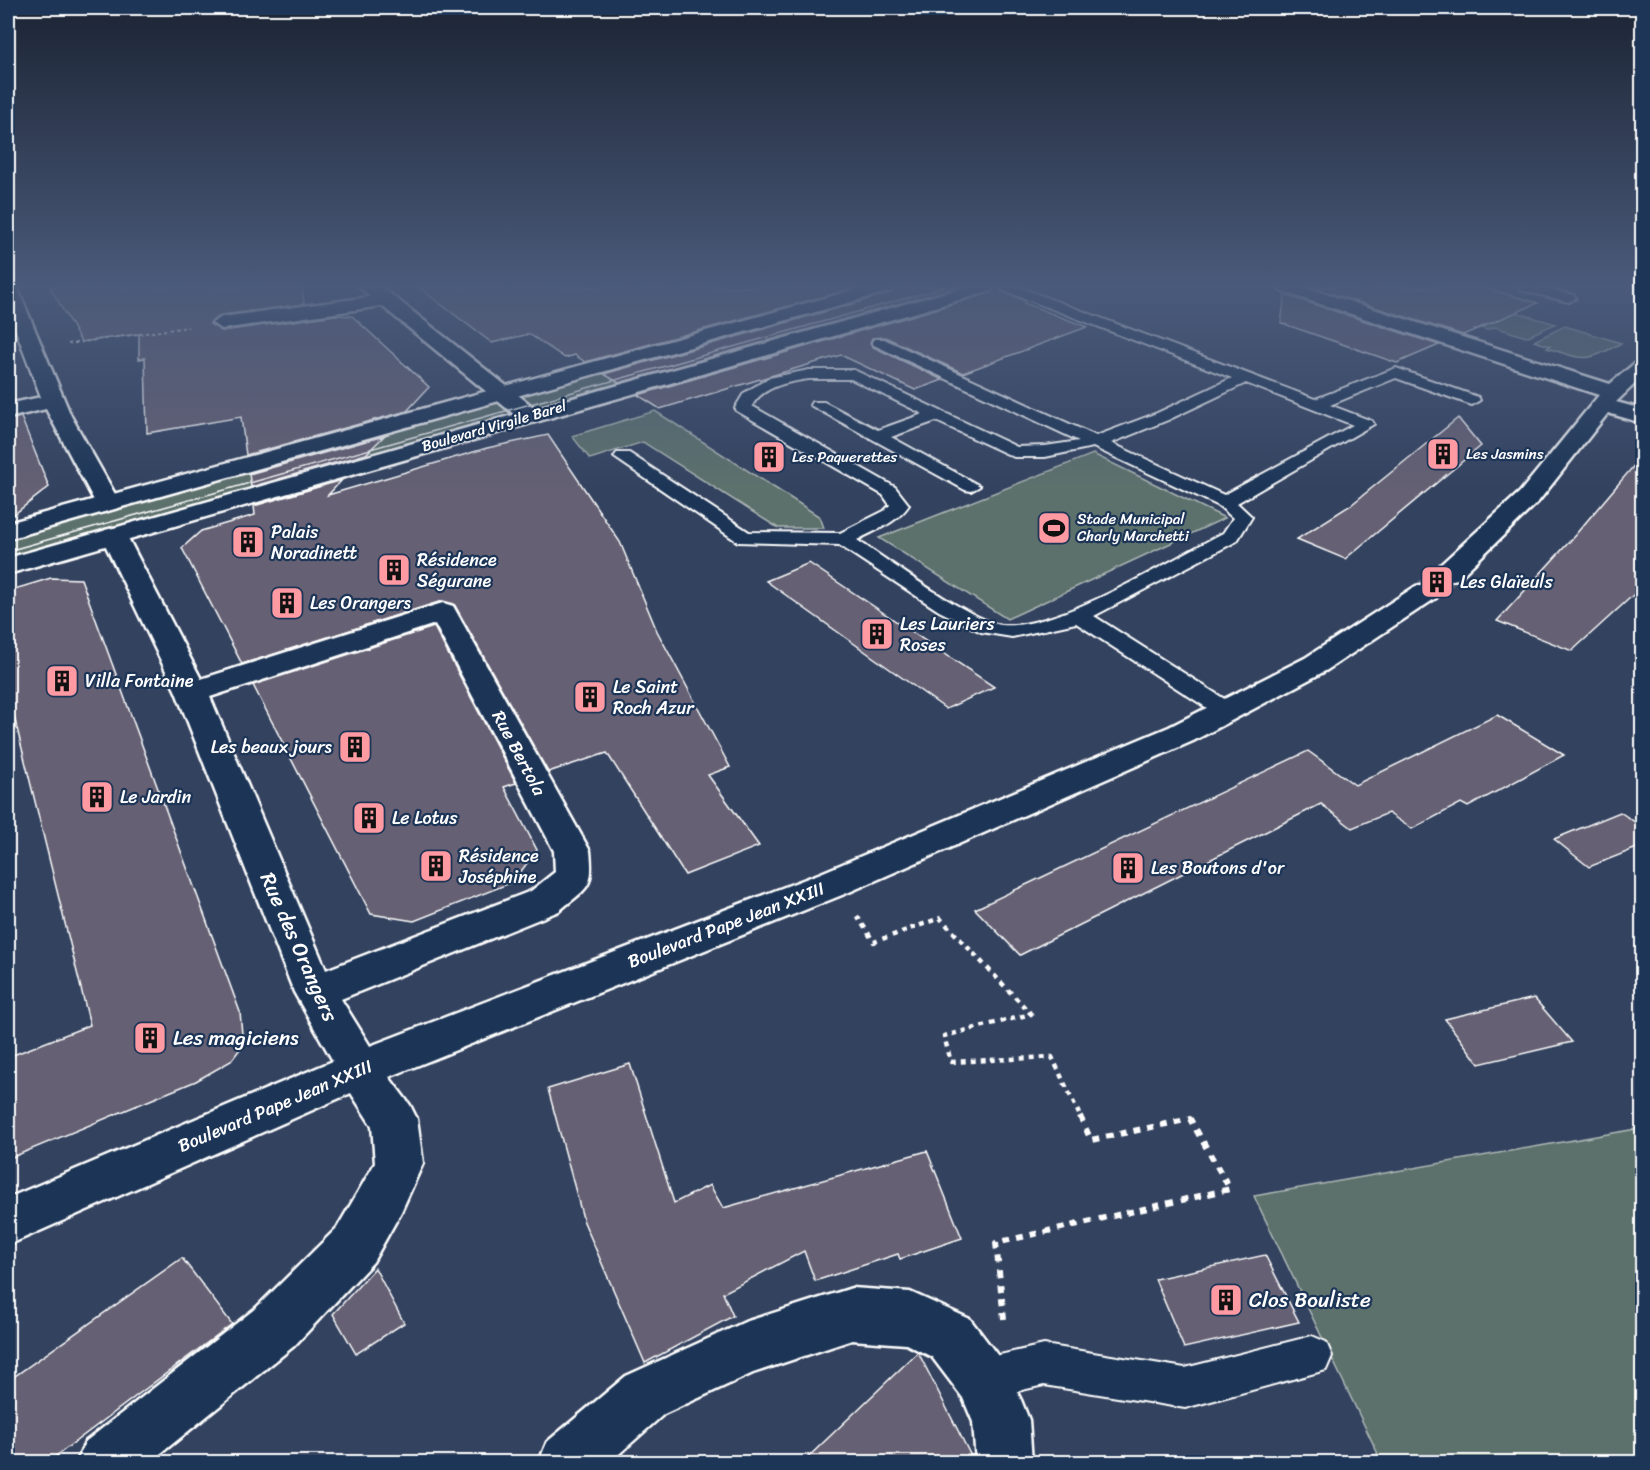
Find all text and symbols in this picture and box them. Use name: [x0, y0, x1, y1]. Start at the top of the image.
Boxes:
street label: Boulevard Virgile Barel: [418, 393, 570, 459]
building icon: Les Jasmins: [1425, 436, 1461, 472]
building icon: Les Paquerettes: [751, 439, 787, 475]
place label: Les Jasmins: [1466, 441, 1544, 467]
place label: Les Paquerettes: [792, 444, 897, 470]
place label: Stade Municipal Charly Marchetti: [1077, 506, 1190, 549]
sports icon: Stade Municipal Charly Marchetti: [1036, 510, 1072, 546]
place label: Palais Noradinett: [271, 516, 358, 569]
building icon: Palais Noradinett: [230, 524, 266, 560]
place label: Résidence Ségurane: [417, 544, 497, 597]
building icon: Résidence Ségurane: [376, 552, 412, 588]
building icon: Les Glaïeuls: [1419, 564, 1455, 600]
place label: Les Glaïeuls: [1460, 566, 1553, 598]
building icon: Les Orangers: [269, 585, 305, 621]
place label: Les Orangers: [310, 587, 412, 619]
place label: Les Lauriers Roses: [900, 608, 996, 661]
building icon: Les Lauriers Roses: [859, 616, 895, 652]
building icon: Villa Fontaine: [44, 663, 80, 699]
place label: Villa Fontaine: [85, 665, 194, 697]
place label: Le Saint Roch Azur: [613, 671, 695, 724]
building icon: Le Saint Roch Azur: [572, 679, 608, 715]
street label: Rue Bertola: [483, 704, 555, 803]
building icon: Les beaux jours: [337, 729, 373, 765]
place label: Les beaux jours: [211, 731, 333, 763]
building icon: Le Jardin: [79, 779, 115, 815]
place label: Le Jardin: [120, 781, 192, 813]
building icon: Le Lotus: [351, 800, 387, 836]
place label: Le Lotus: [392, 802, 458, 834]
place label: Résidence Joséphine: [458, 840, 539, 893]
building icon: Résidence Joséphine: [418, 848, 454, 884]
building icon: Les Boutons d'or: [1110, 850, 1146, 886]
place label: Les Boutons d'or: [1151, 852, 1286, 884]
street label: Rue des Orangers: [249, 866, 349, 1028]
street label: Boulevard Pape Jean XXIII: [623, 872, 830, 977]
place label: Les magiciens: [173, 1019, 299, 1057]
building icon: Les magiciens: [132, 1020, 168, 1056]
street label: Boulevard Pape Jean XXIII: [173, 1050, 378, 1162]
place label: Clos Bouliste: [1249, 1281, 1371, 1319]
building icon: Clos Bouliste: [1208, 1282, 1244, 1318]

